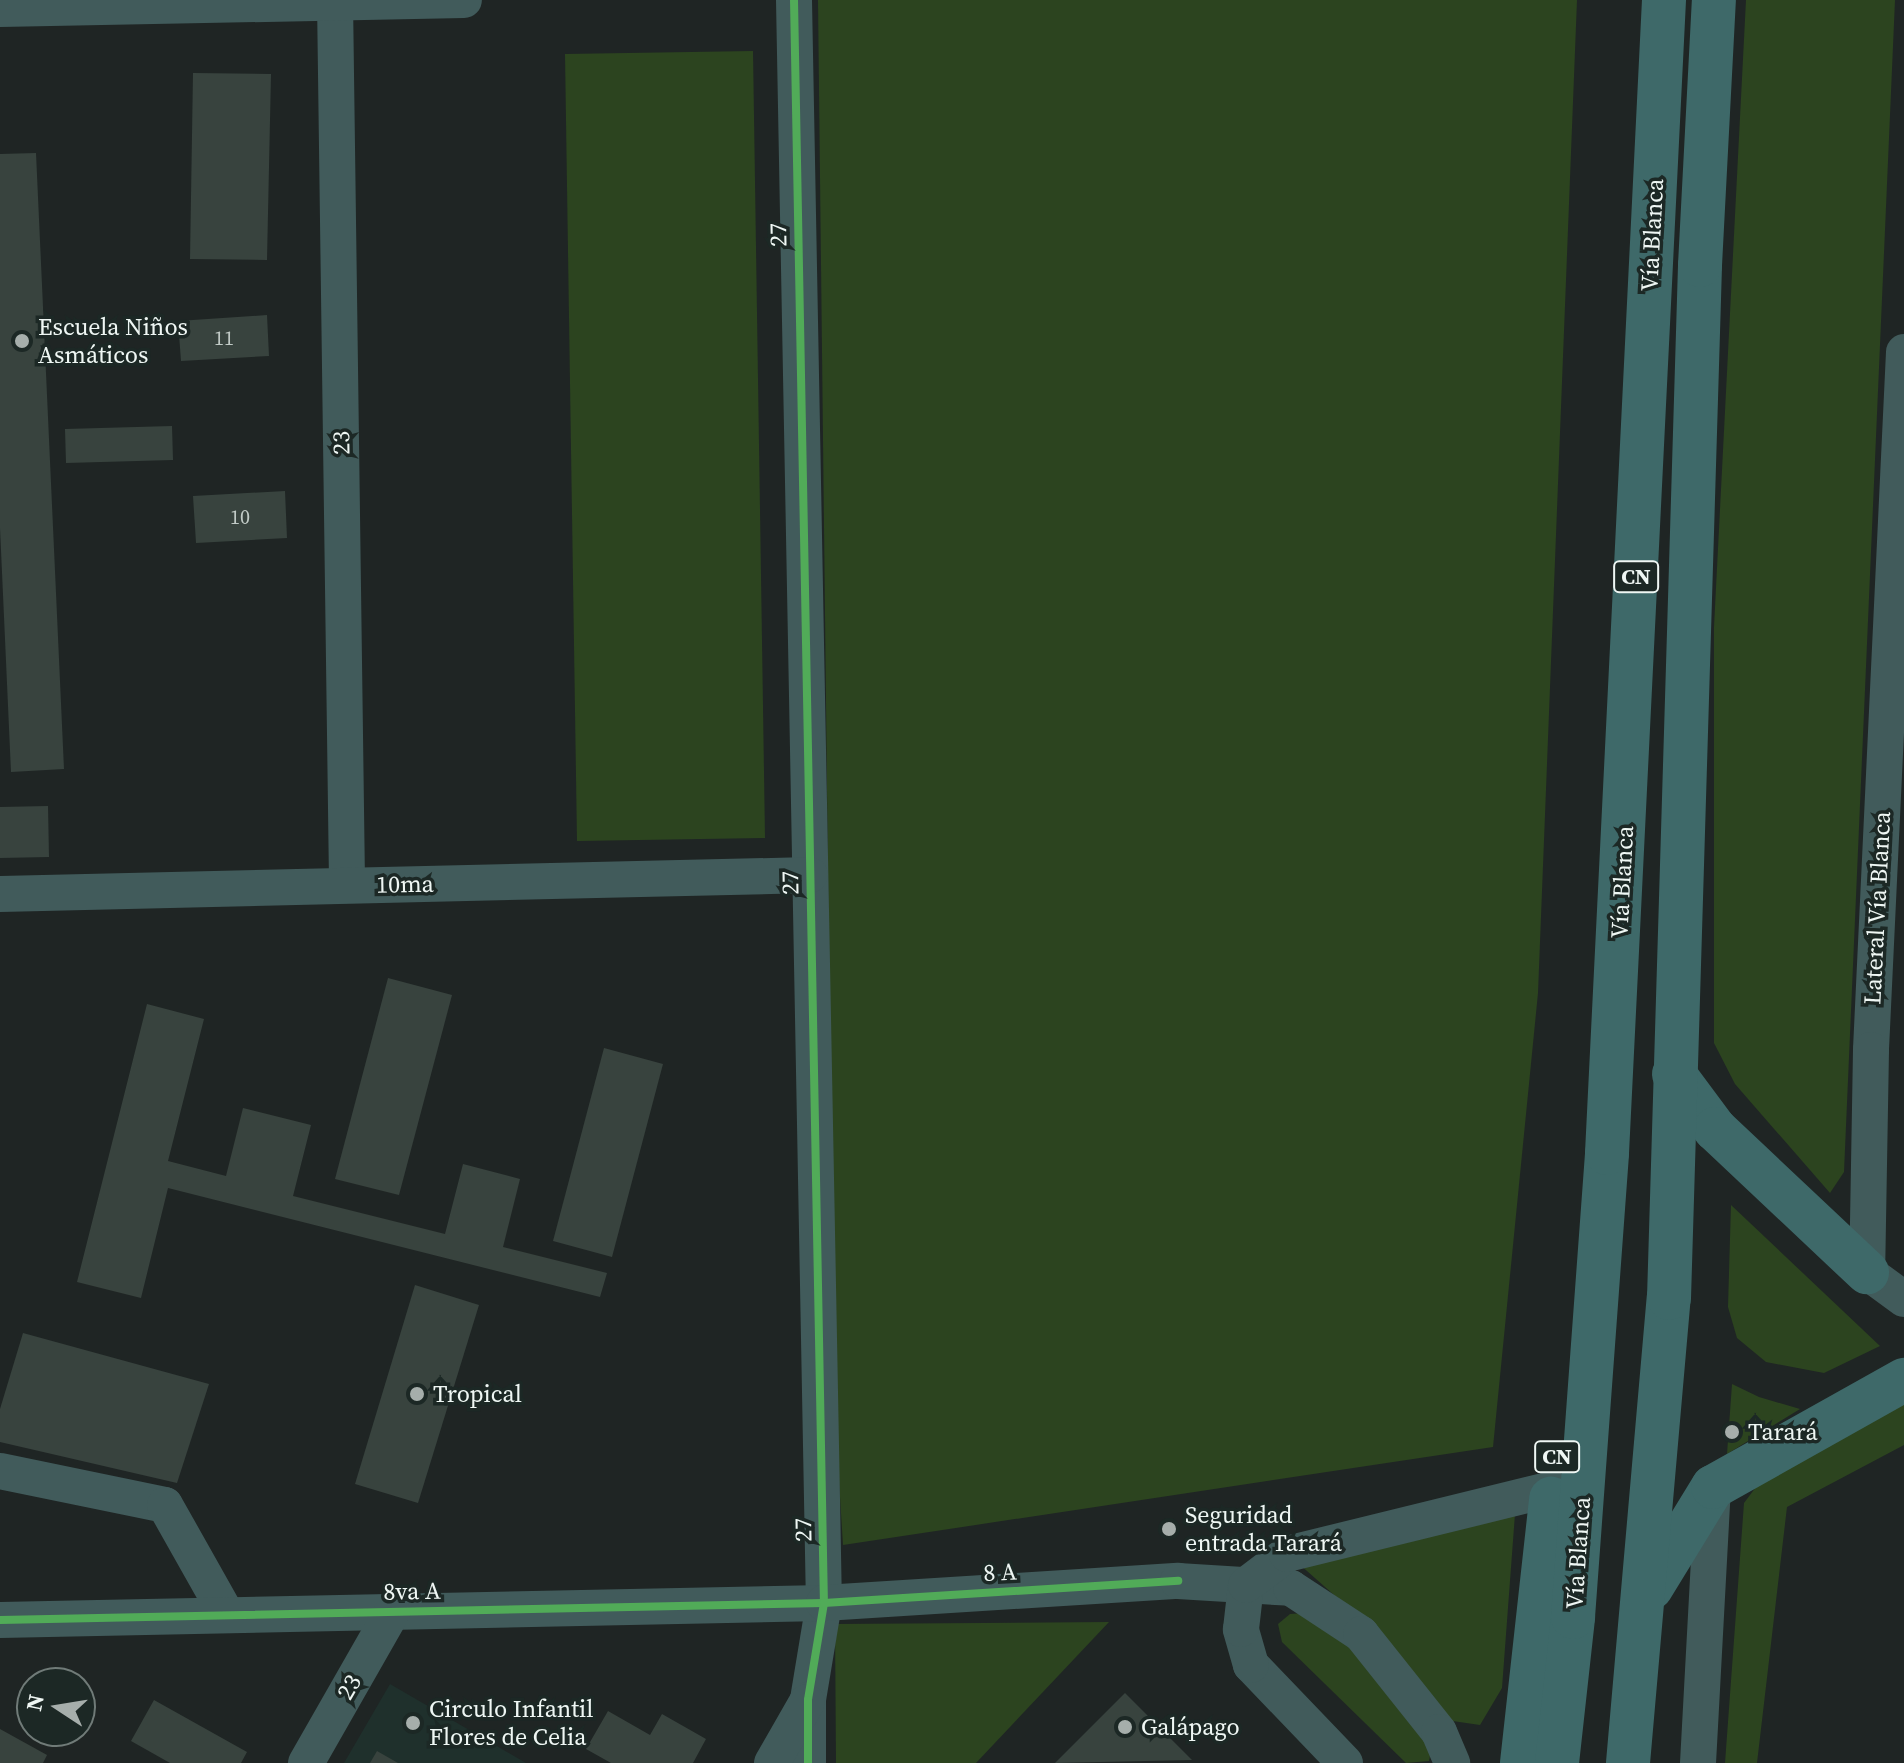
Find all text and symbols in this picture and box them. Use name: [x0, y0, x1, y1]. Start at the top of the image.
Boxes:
street label: Vía Blanca: [1635, 178, 1669, 292]
street label: 27: [763, 223, 793, 247]
place label: Escuela Niños Asmáticos: [38, 313, 188, 369]
house number: 11: [214, 326, 234, 350]
marker: Escuela Niños Asmáticos: [13, 332, 31, 350]
street label: 23: [326, 431, 356, 455]
house number: 10: [230, 505, 250, 529]
road number: CN: [1612, 559, 1660, 595]
street label: Lateral Vía Blanca: [1858, 810, 1896, 1006]
street label: Vía Blanca: [1605, 825, 1639, 939]
street label: 10ma: [376, 869, 434, 899]
street label: 27: [775, 871, 805, 895]
place label: Tropical: [433, 1380, 522, 1408]
marker: Tropical: [408, 1385, 426, 1403]
place label: Tarará: [1748, 1418, 1818, 1446]
marker: Tarará: [1723, 1423, 1741, 1441]
road number: CN: [1533, 1439, 1581, 1475]
street label: Vía Blanca: [1560, 1496, 1596, 1610]
place label: Seguridad entrada Tarará: [1185, 1501, 1342, 1557]
street label: 27: [788, 1518, 818, 1542]
marker: Seguridad entrada Tarará: [1160, 1520, 1178, 1538]
street label: 8 A: [983, 1557, 1017, 1587]
street label: 8va A: [383, 1576, 441, 1606]
north arrow: [16, 1667, 96, 1747]
street label: 23: [331, 1669, 367, 1705]
text: N: [18, 1691, 51, 1713]
place label: Circulo Infantil Flores de Celia: [429, 1695, 593, 1751]
place label: Galápago: [1141, 1713, 1240, 1741]
marker: Circulo Infantil Flores de Celia: [404, 1714, 422, 1732]
marker: Galápago: [1116, 1718, 1134, 1736]

